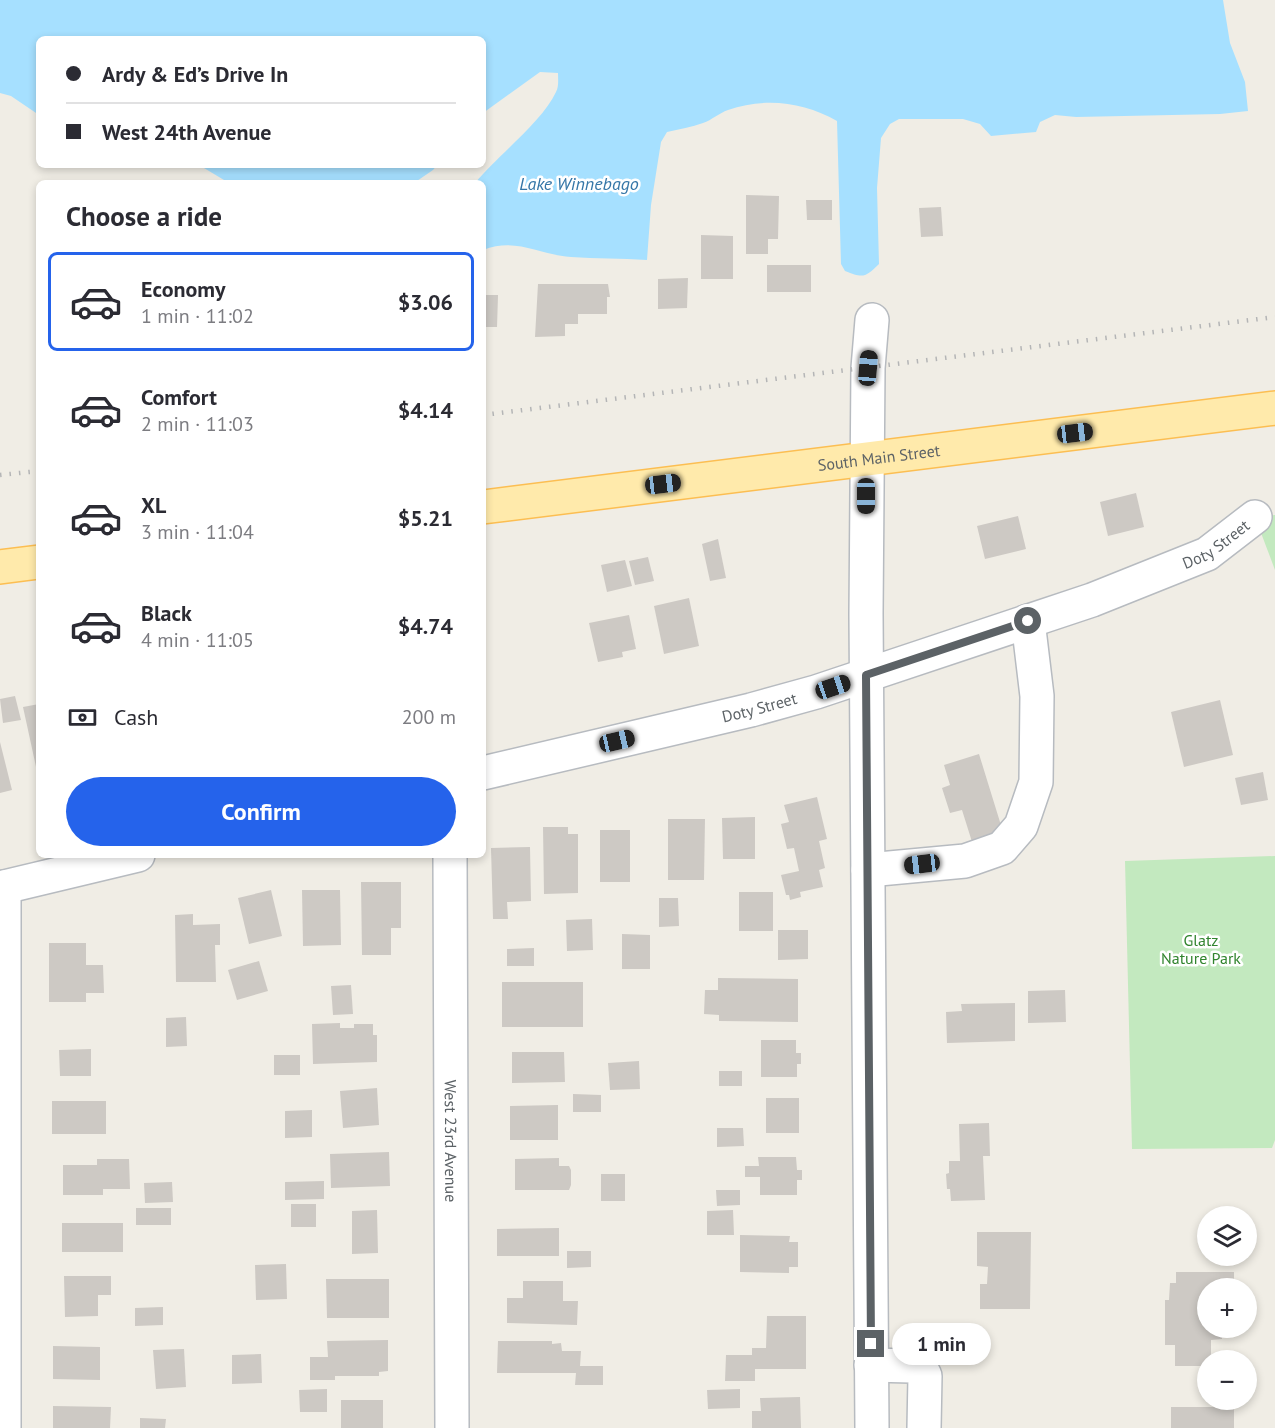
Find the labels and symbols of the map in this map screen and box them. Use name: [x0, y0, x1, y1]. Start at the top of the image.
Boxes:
water label: Lake Winnebago: [519, 172, 639, 195]
car: [857, 349, 879, 387]
car: [1056, 422, 1094, 444]
street label: South Main Street: [817, 440, 942, 475]
car: [644, 473, 682, 495]
car: [857, 478, 875, 514]
street label: Doty Street: [1179, 515, 1254, 573]
route start: [1014, 607, 1041, 634]
car: [813, 673, 853, 701]
street label: Doty Street: [720, 688, 799, 727]
car: [597, 728, 637, 754]
car: [903, 853, 941, 875]
park label: Glatz Nature Park: [1161, 930, 1241, 968]
street label: West 23rd Avenue: [441, 1080, 461, 1202]
callout: 1 min: [892, 1323, 991, 1365]
route end: [857, 1330, 884, 1357]

